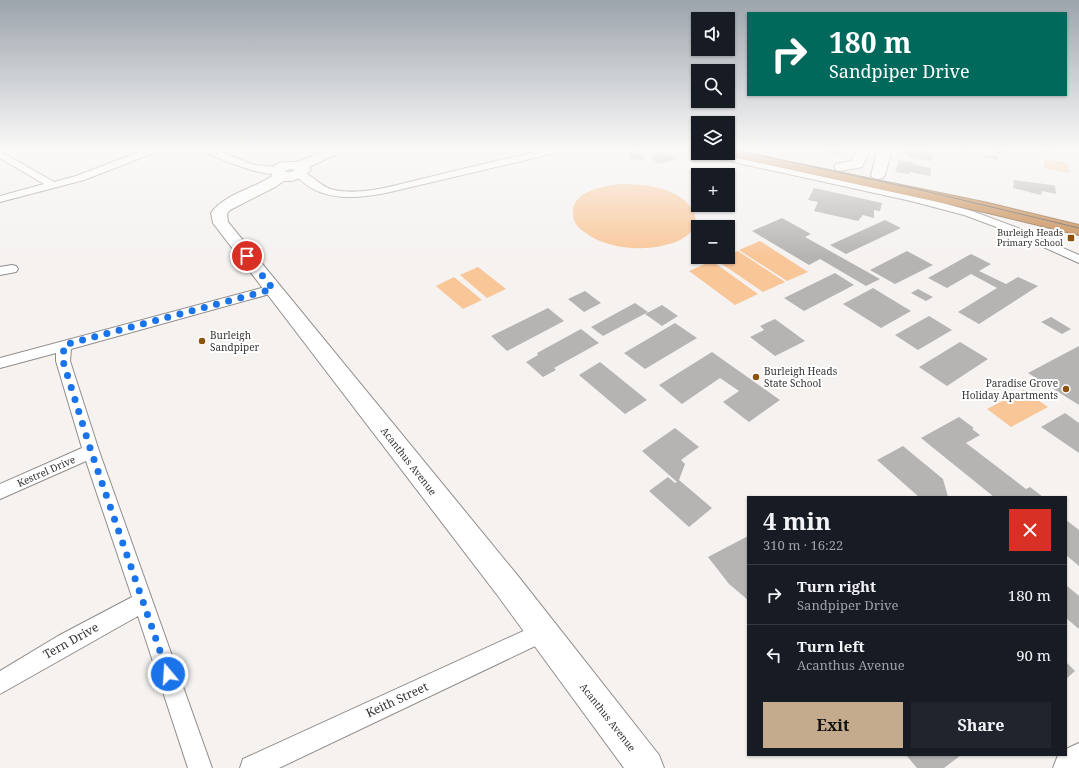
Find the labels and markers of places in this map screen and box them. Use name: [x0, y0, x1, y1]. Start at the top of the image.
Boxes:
place label: Burleigh Heads Primary School: [997, 226, 1063, 249]
marker: Burleigh Heads Primary School: [1066, 233, 1076, 243]
pin: [230, 239, 264, 273]
place label: Burleigh Sandpiper: [210, 328, 259, 354]
marker: Burleigh Sandpiper: [197, 336, 207, 346]
place label: Burleigh Heads State School: [764, 364, 838, 390]
marker: Burleigh Heads State School: [751, 372, 761, 382]
place label: Paradise Grove Holiday Apartments: [962, 376, 1058, 402]
marker: Paradise Grove Holiday Apartments: [1061, 384, 1071, 394]

